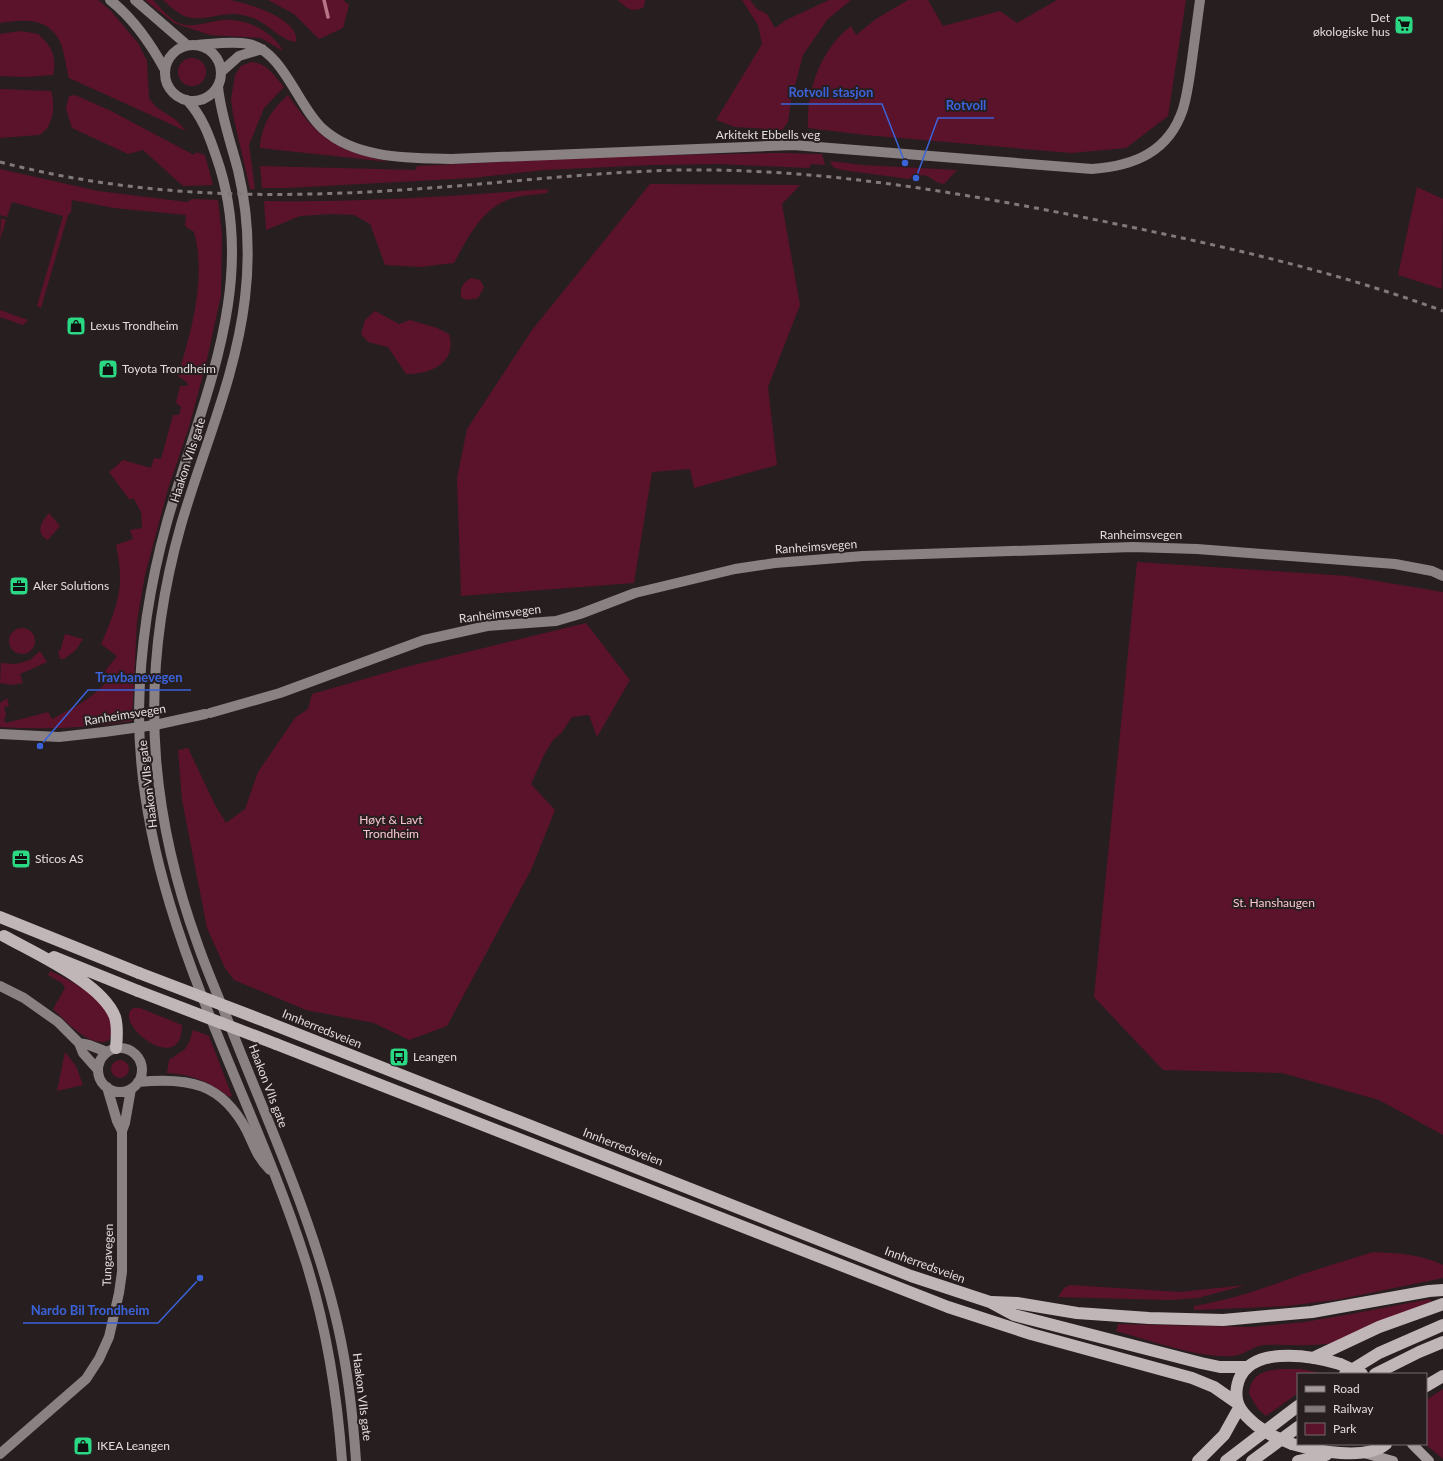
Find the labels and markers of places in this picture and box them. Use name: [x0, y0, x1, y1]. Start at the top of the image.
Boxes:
place label: Det økologiske hus: [1313, 10, 1391, 39]
supermarket icon: Det økologiske hus: [1393, 14, 1415, 36]
callout: Rotvoll stasjon: [781, 79, 882, 104]
callout: Rotvoll: [938, 93, 994, 118]
shop icon: Lexus Trondheim: [65, 315, 87, 337]
place label: Lexus Trondheim: [90, 318, 179, 333]
shop icon: Toyota Trondheim: [97, 358, 119, 380]
place label: Toyota Trondheim: [122, 361, 216, 376]
office icon: Aker Solutions: [8, 575, 30, 597]
place label: Aker Solutions: [33, 578, 109, 593]
callout: Travbanevegen: [88, 665, 191, 690]
office icon: Sticos AS: [10, 848, 32, 870]
place label: Sticos AS: [35, 851, 84, 866]
bus stop icon: Leangen: [388, 1046, 410, 1068]
place label: Leangen: [413, 1049, 457, 1064]
callout: Nardo Bil Trondheim: [23, 1298, 158, 1323]
shop icon: IKEA Leangen: [72, 1435, 94, 1457]
place label: IKEA Leangen: [97, 1438, 170, 1453]

